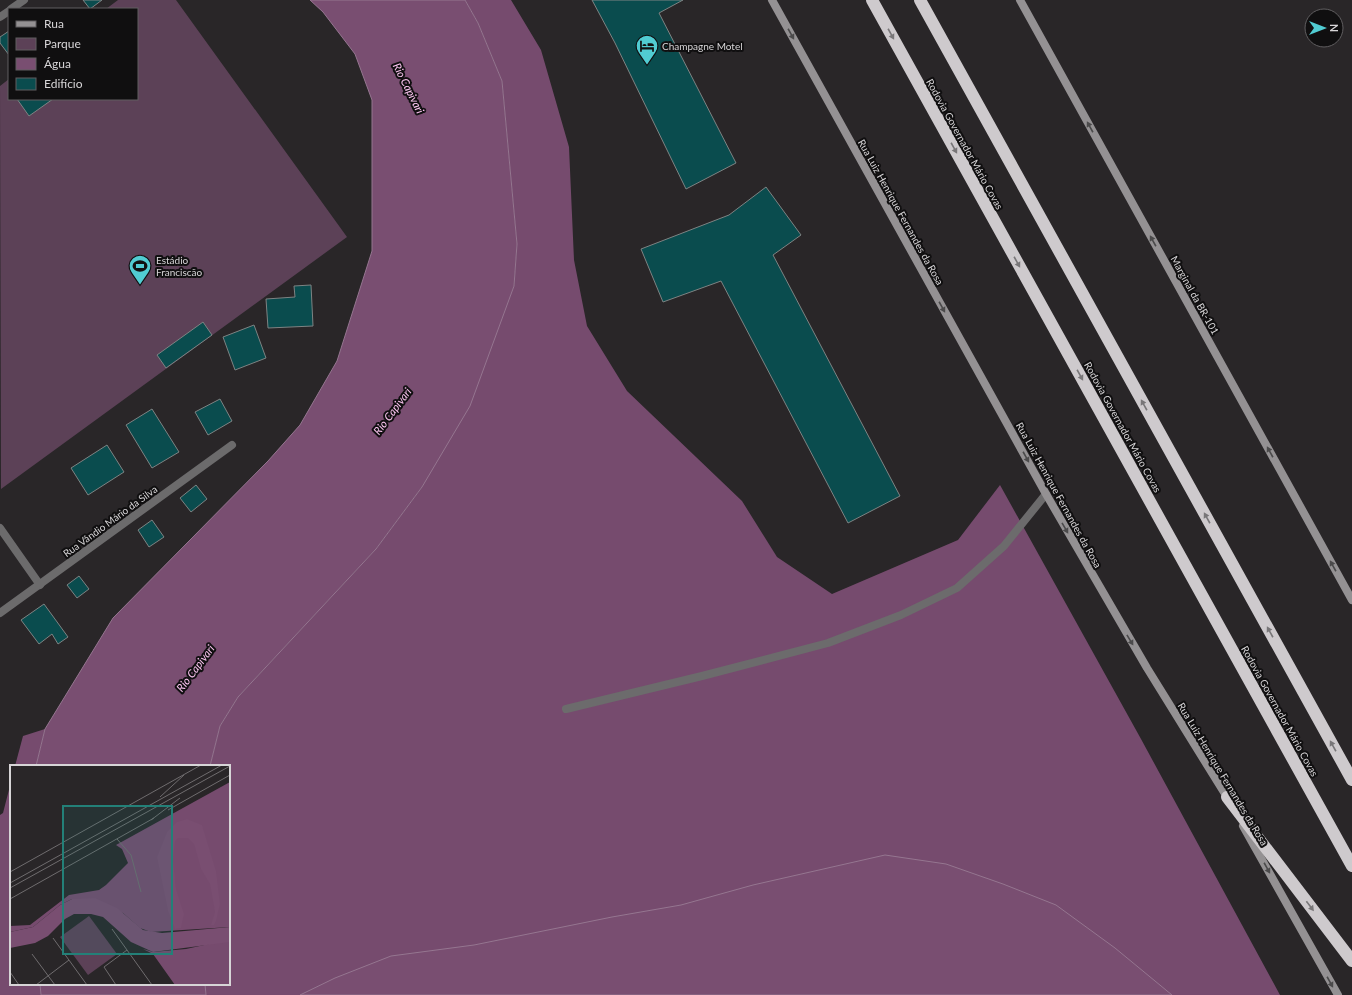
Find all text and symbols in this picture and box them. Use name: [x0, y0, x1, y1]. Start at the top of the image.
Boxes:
legend: [8, 8, 138, 100]
north arrow: [1304, 8, 1344, 48]
text: Rua: [44, 16, 64, 31]
text: N: [1328, 24, 1341, 32]
one-way arrow: [787, 28, 794, 40]
one-way arrow: [888, 28, 894, 40]
hotel icon: Champagne Motel: [634, 33, 660, 66]
text: Parque: [44, 36, 81, 51]
place label: Champagne Motel: [662, 40, 743, 52]
text: Água: [44, 56, 71, 71]
water label: Rio Capivari: [391, 61, 427, 116]
text: Edifício: [44, 76, 83, 91]
street label: Rodovia Governador Mário Covas: [924, 77, 1006, 211]
one-way arrow: [1087, 121, 1094, 133]
street label: Rua Luiz Henrique Fernandes da Rosa: [856, 137, 946, 287]
one-way arrow: [951, 142, 957, 154]
one-way arrow: [1150, 235, 1156, 246]
sports icon: Estádio Franciscão: [127, 253, 153, 286]
place label: Estádio Franciscão: [156, 254, 203, 278]
street label: Marginal da BR-101: [1168, 254, 1222, 336]
one-way arrow: [1014, 256, 1020, 267]
one-way arrow: [939, 301, 946, 313]
street label: Rodovia Governador Mário Covas: [1082, 360, 1164, 494]
one-way arrow: [1077, 369, 1083, 381]
water label: Rio Capivari: [370, 385, 414, 437]
one-way arrow: [1141, 399, 1148, 410]
street label: Rua Luiz Henrique Fernandes da Rosa: [1014, 420, 1104, 570]
one-way arrow: [1267, 447, 1274, 458]
one-way arrow: [1022, 451, 1029, 463]
street label: Rua Vândio Mário da Silva: [61, 483, 159, 559]
one-way arrow: [1204, 512, 1211, 524]
one-way arrow: [1062, 522, 1069, 534]
one-way arrow: [1330, 560, 1337, 572]
one-way arrow: [1267, 626, 1274, 638]
one-way arrow: [1127, 634, 1134, 646]
water label: Rio Capivari: [173, 642, 217, 694]
street label: Rodovia Governador Mário Covas: [1239, 644, 1321, 778]
street label: Rua Luiz Henrique Fernandes da Rosa: [1175, 700, 1271, 848]
one-way arrow: [1330, 740, 1336, 752]
inset map: [10, 765, 230, 985]
one-way arrow: [1263, 862, 1270, 874]
one-way arrow: [1306, 901, 1315, 912]
one-way arrow: [1327, 976, 1334, 987]

